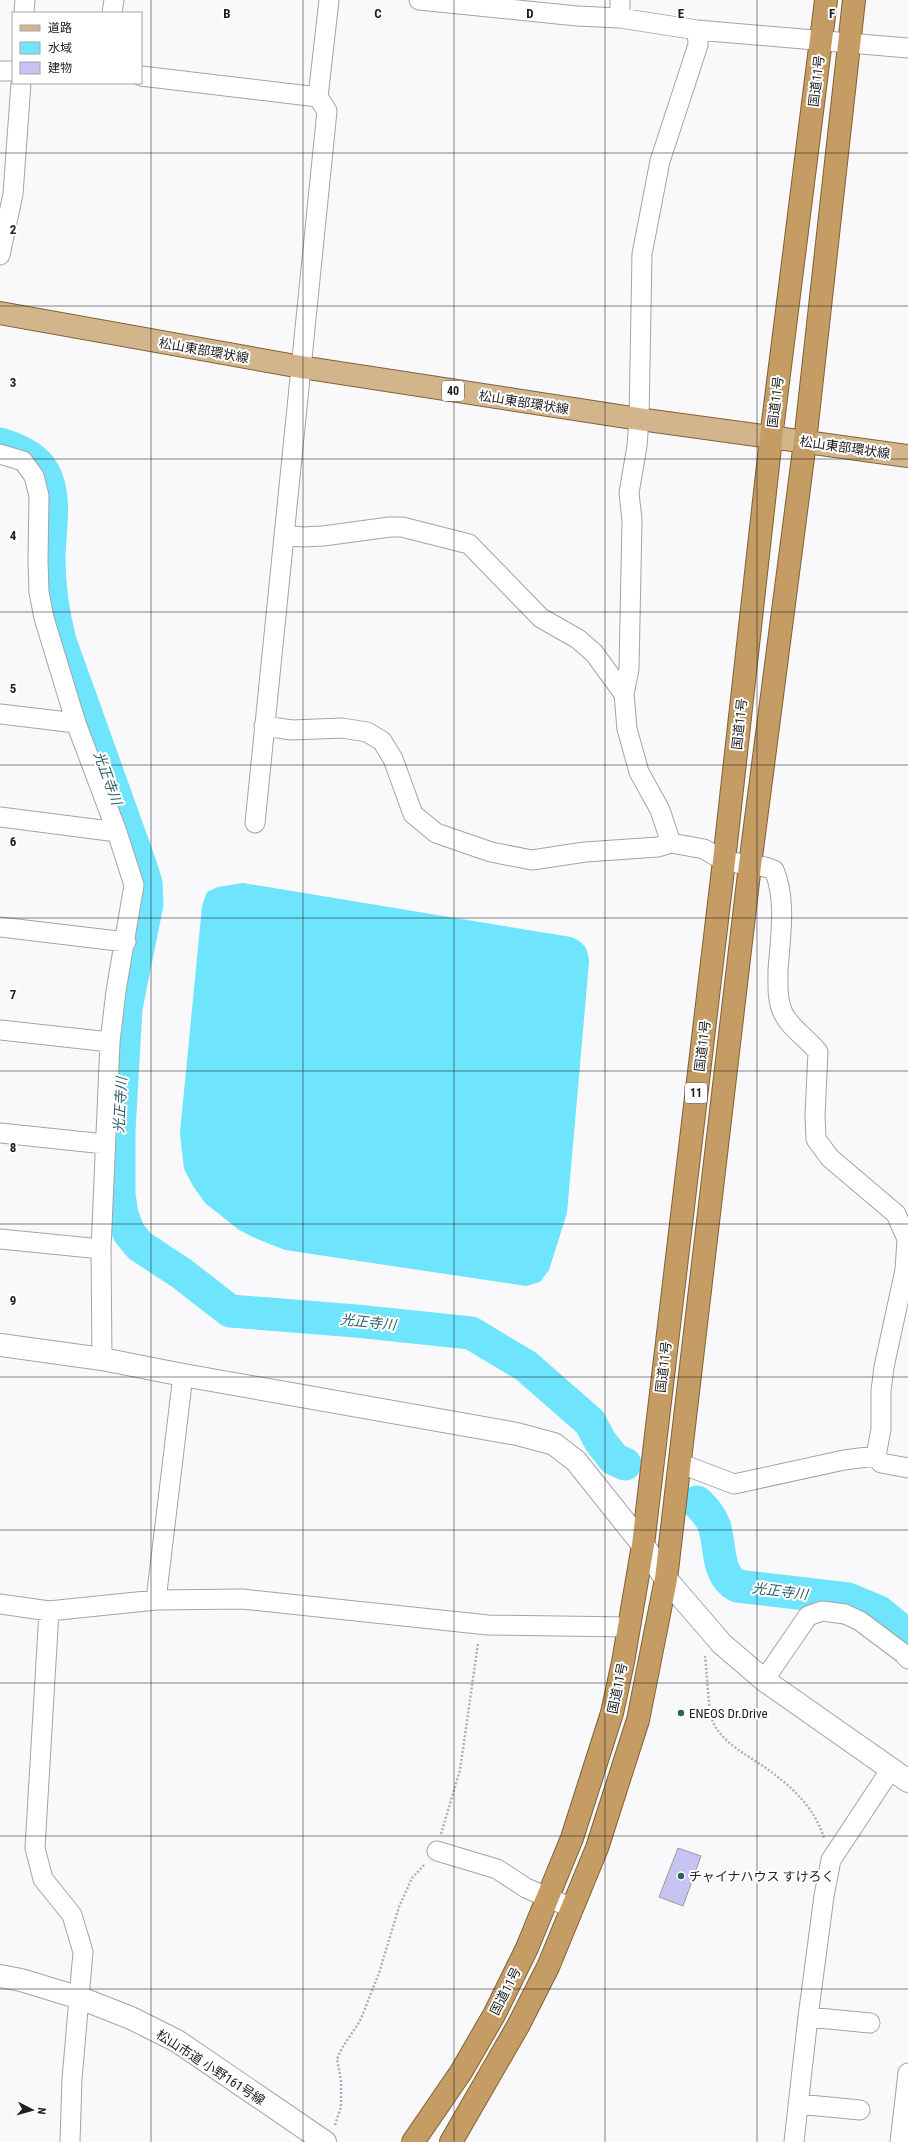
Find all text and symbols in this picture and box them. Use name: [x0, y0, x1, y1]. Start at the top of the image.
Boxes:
text: B: [223, 6, 231, 21]
text: C: [374, 6, 382, 21]
text: D: [526, 6, 534, 21]
text: E: [678, 6, 685, 21]
text: F: [829, 6, 835, 21]
legend: [12, 12, 142, 84]
text: 道路: [48, 21, 72, 35]
text: 水域: [48, 41, 72, 55]
street label: 国道11号: [806, 54, 827, 108]
text: 建物: [48, 61, 72, 75]
text: 2: [10, 222, 17, 237]
street label: 松山東部環状線: [158, 335, 250, 366]
text: 3: [10, 375, 16, 390]
street label: 国道11号: [765, 375, 786, 429]
road number: 40: [442, 381, 464, 401]
street label: 松山東部環状線: [478, 388, 570, 417]
street label: 松山東部環状線: [799, 434, 891, 461]
text: 4: [10, 528, 17, 543]
text: 5: [10, 681, 17, 696]
street label: 国道11号: [729, 697, 750, 751]
water label: 光正寺川: [91, 749, 126, 809]
text: 6: [10, 834, 17, 849]
text: 7: [10, 987, 17, 1002]
street label: 国道11号: [692, 1019, 713, 1073]
water label: 光正寺川: [111, 1075, 130, 1133]
road number: 11: [685, 1083, 707, 1103]
text: 8: [10, 1140, 16, 1155]
text: 9: [10, 1293, 16, 1308]
water label: 光正寺川: [339, 1311, 399, 1333]
street label: 国道11号: [653, 1340, 674, 1394]
water label: 光正寺川: [751, 1580, 811, 1603]
street label: 国道11号: [605, 1661, 630, 1715]
place label: ENEOS Dr.Drive: [689, 1706, 767, 1721]
marker: ENEOS Dr.Drive: [676, 1708, 686, 1718]
place label: チャイナハウス すけろく: [689, 1869, 835, 1884]
marker: チャイナハウス すけろく: [676, 1871, 686, 1881]
street label: 国道11号: [487, 1965, 524, 2018]
street label: 松山市道 小野161号線: [154, 2027, 268, 2108]
north arrow: [12, 2090, 52, 2130]
text: N: [35, 2107, 48, 2115]

